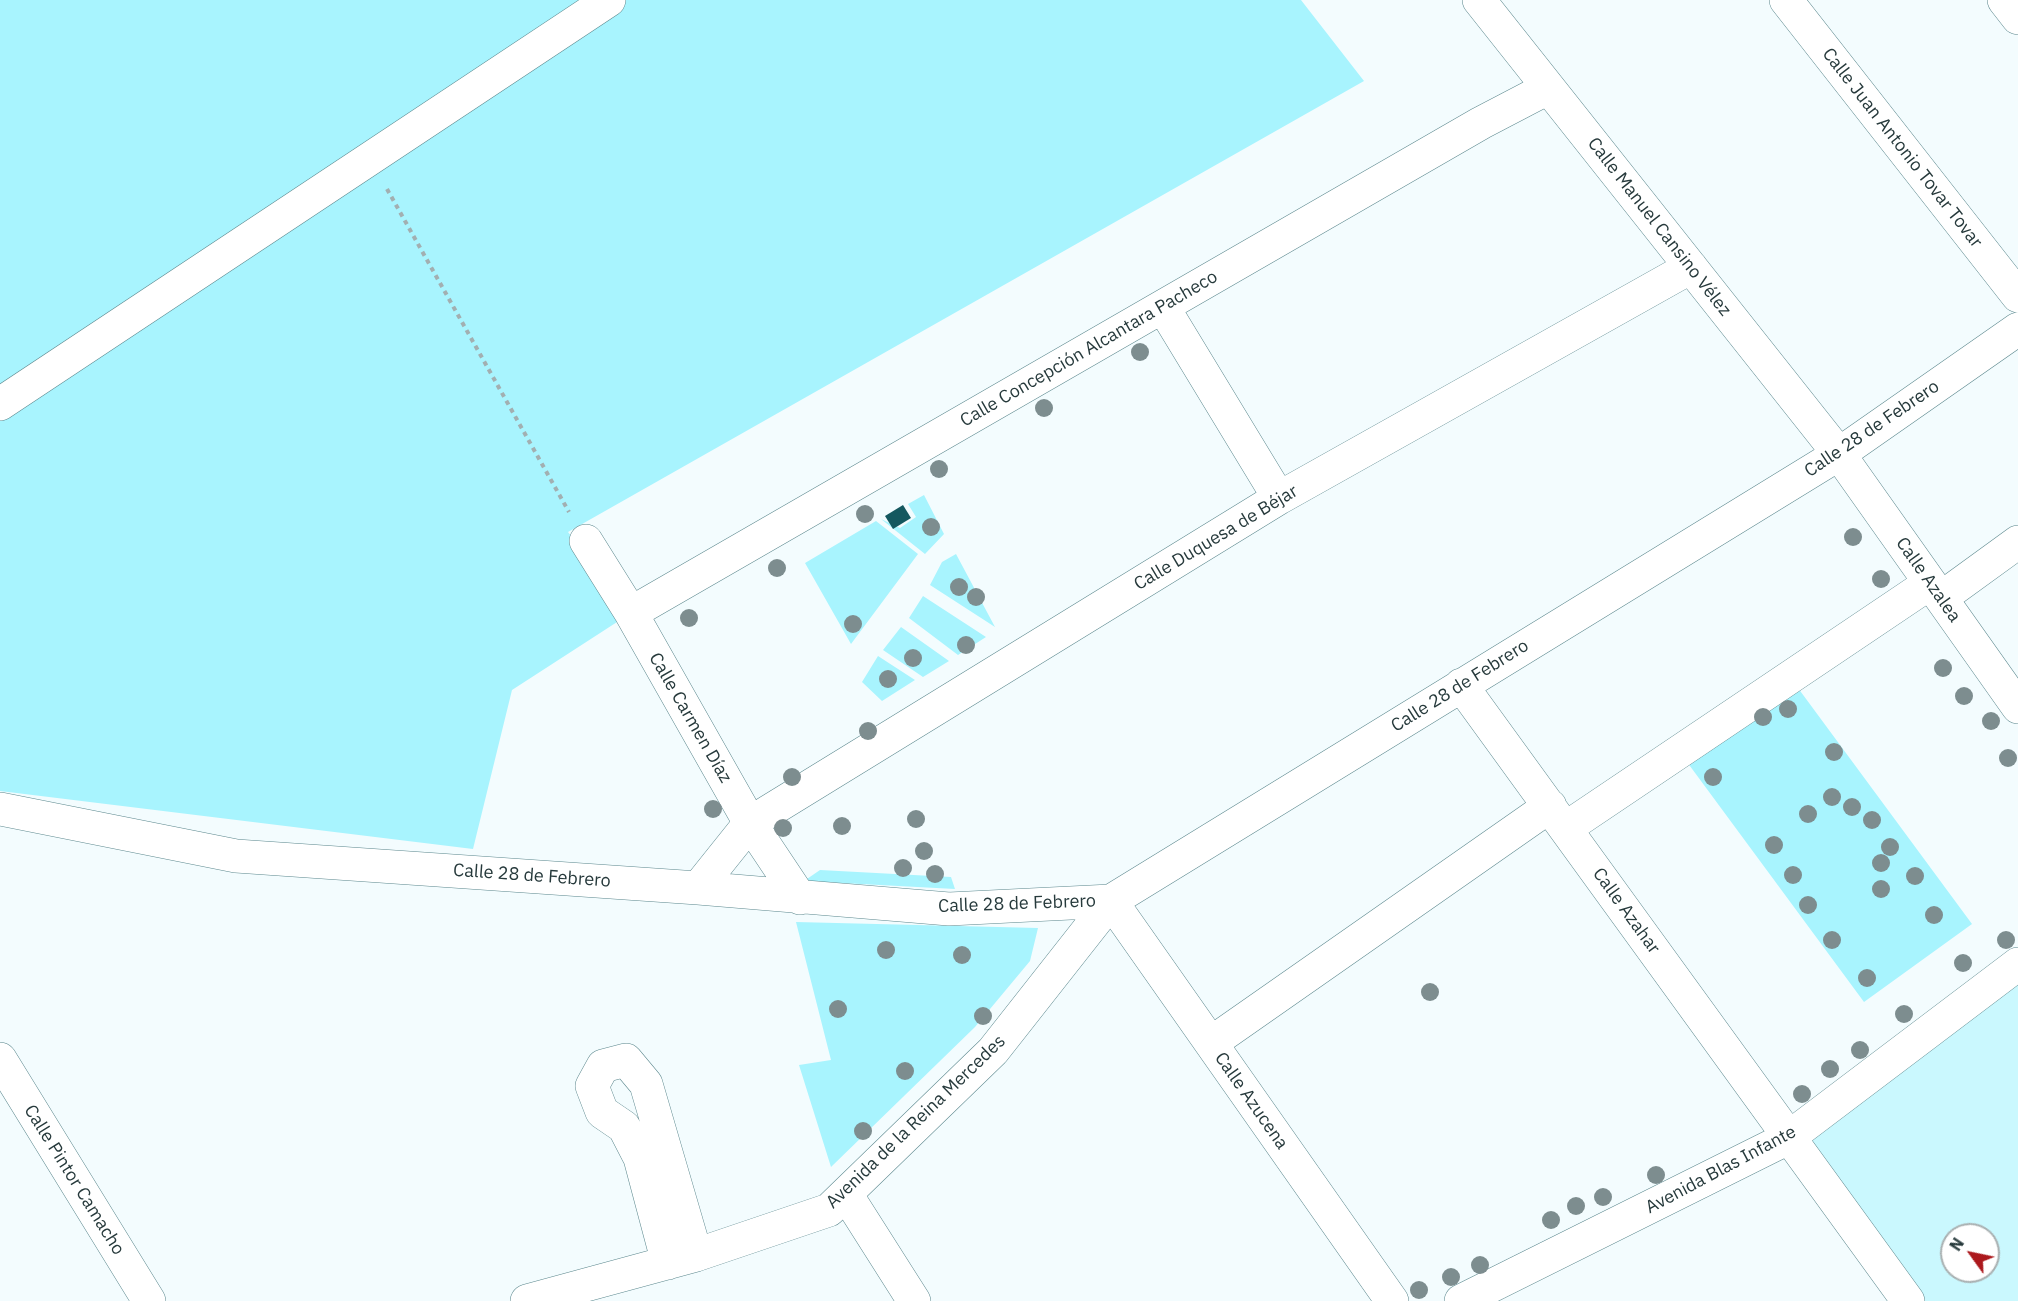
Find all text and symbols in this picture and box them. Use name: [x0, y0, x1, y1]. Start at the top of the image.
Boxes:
street label: Calle Juan Antonio Tovar Tovar: [1817, 44, 1987, 252]
street label: Calle Manuel Cansino Vélez: [1583, 133, 1735, 321]
street label: Calle Concepción Alcantara Pacheco: [956, 266, 1222, 432]
street label: Calle 28 de Febrero: [1800, 376, 1944, 482]
street label: Calle Duquesa de Béjar: [1130, 481, 1302, 595]
street label: Calle Azalea: [1891, 533, 1965, 627]
street label: Calle 28 de Febrero: [1387, 635, 1533, 737]
street label: Calle Carmen Díaz: [644, 649, 736, 787]
street label: Calle 28 de Febrero: [452, 860, 612, 892]
street label: Calle Azahar: [1588, 864, 1664, 958]
street label: Calle 28 de Febrero: [938, 890, 1096, 918]
street label: Avenida de la Reina Mercedes: [822, 1031, 1010, 1213]
street label: Calle Azucena: [1210, 1048, 1292, 1154]
street label: Calle Pintor Camacho: [19, 1101, 129, 1259]
street label: Avenida Blas Infante: [1642, 1121, 1800, 1219]
north arrow: [1940, 1223, 2000, 1283]
text: N: [1945, 1234, 1968, 1255]

